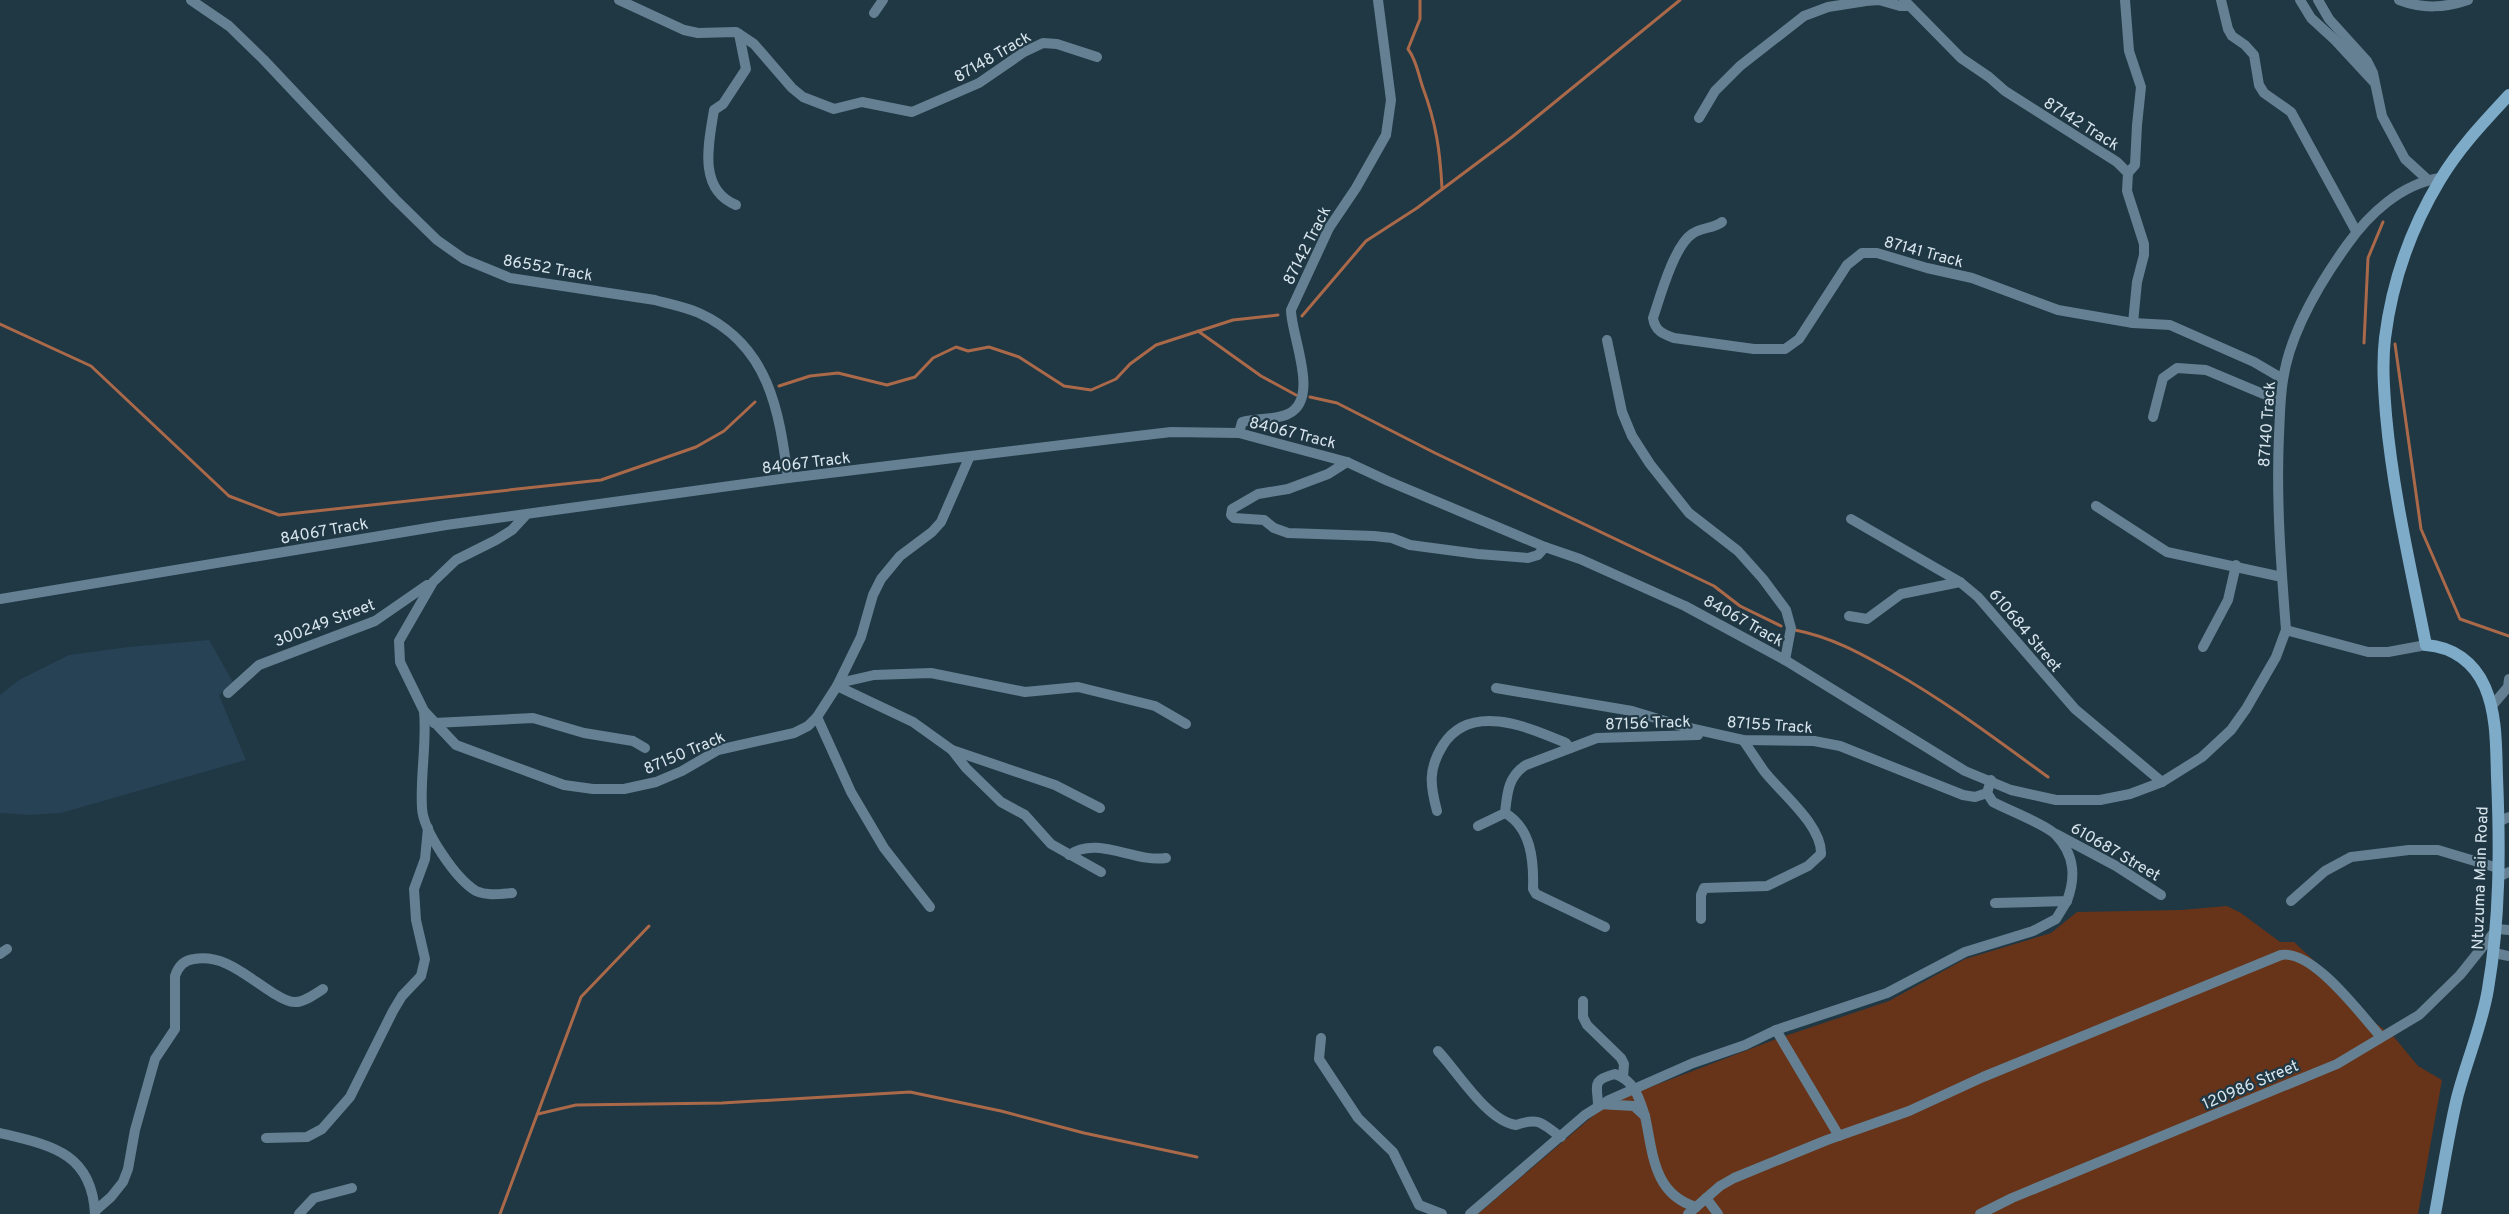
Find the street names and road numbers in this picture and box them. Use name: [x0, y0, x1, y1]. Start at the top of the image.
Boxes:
street label: 87148 Track: [951, 28, 1035, 88]
street label: 87142 Track: [2039, 93, 2123, 156]
street label: 87142 Track: [1279, 203, 1336, 289]
street label: 87141 Track: [1881, 233, 1966, 273]
street label: 86552 Track: [501, 251, 594, 287]
street label: 87140 Track: [2255, 380, 2281, 468]
street label: 84067 Track: [1247, 413, 1338, 454]
street label: 84067 Track: [761, 449, 852, 479]
street label: 84067 Track: [279, 514, 370, 550]
street label: 610684 Street: [1984, 585, 2065, 677]
street label: 84067 Track: [1699, 591, 1787, 652]
street label: 300249 Street: [271, 595, 378, 652]
street label: 87156 Track: [1605, 713, 1691, 735]
street label: 87155 Track: [1726, 713, 1814, 739]
street label: 87150 Track: [641, 728, 729, 780]
street label: Ntuzuma Main Road: [2468, 806, 2493, 950]
street label: 610687 Street: [2066, 819, 2164, 887]
street label: 120986 Street: [2200, 1057, 2302, 1115]

